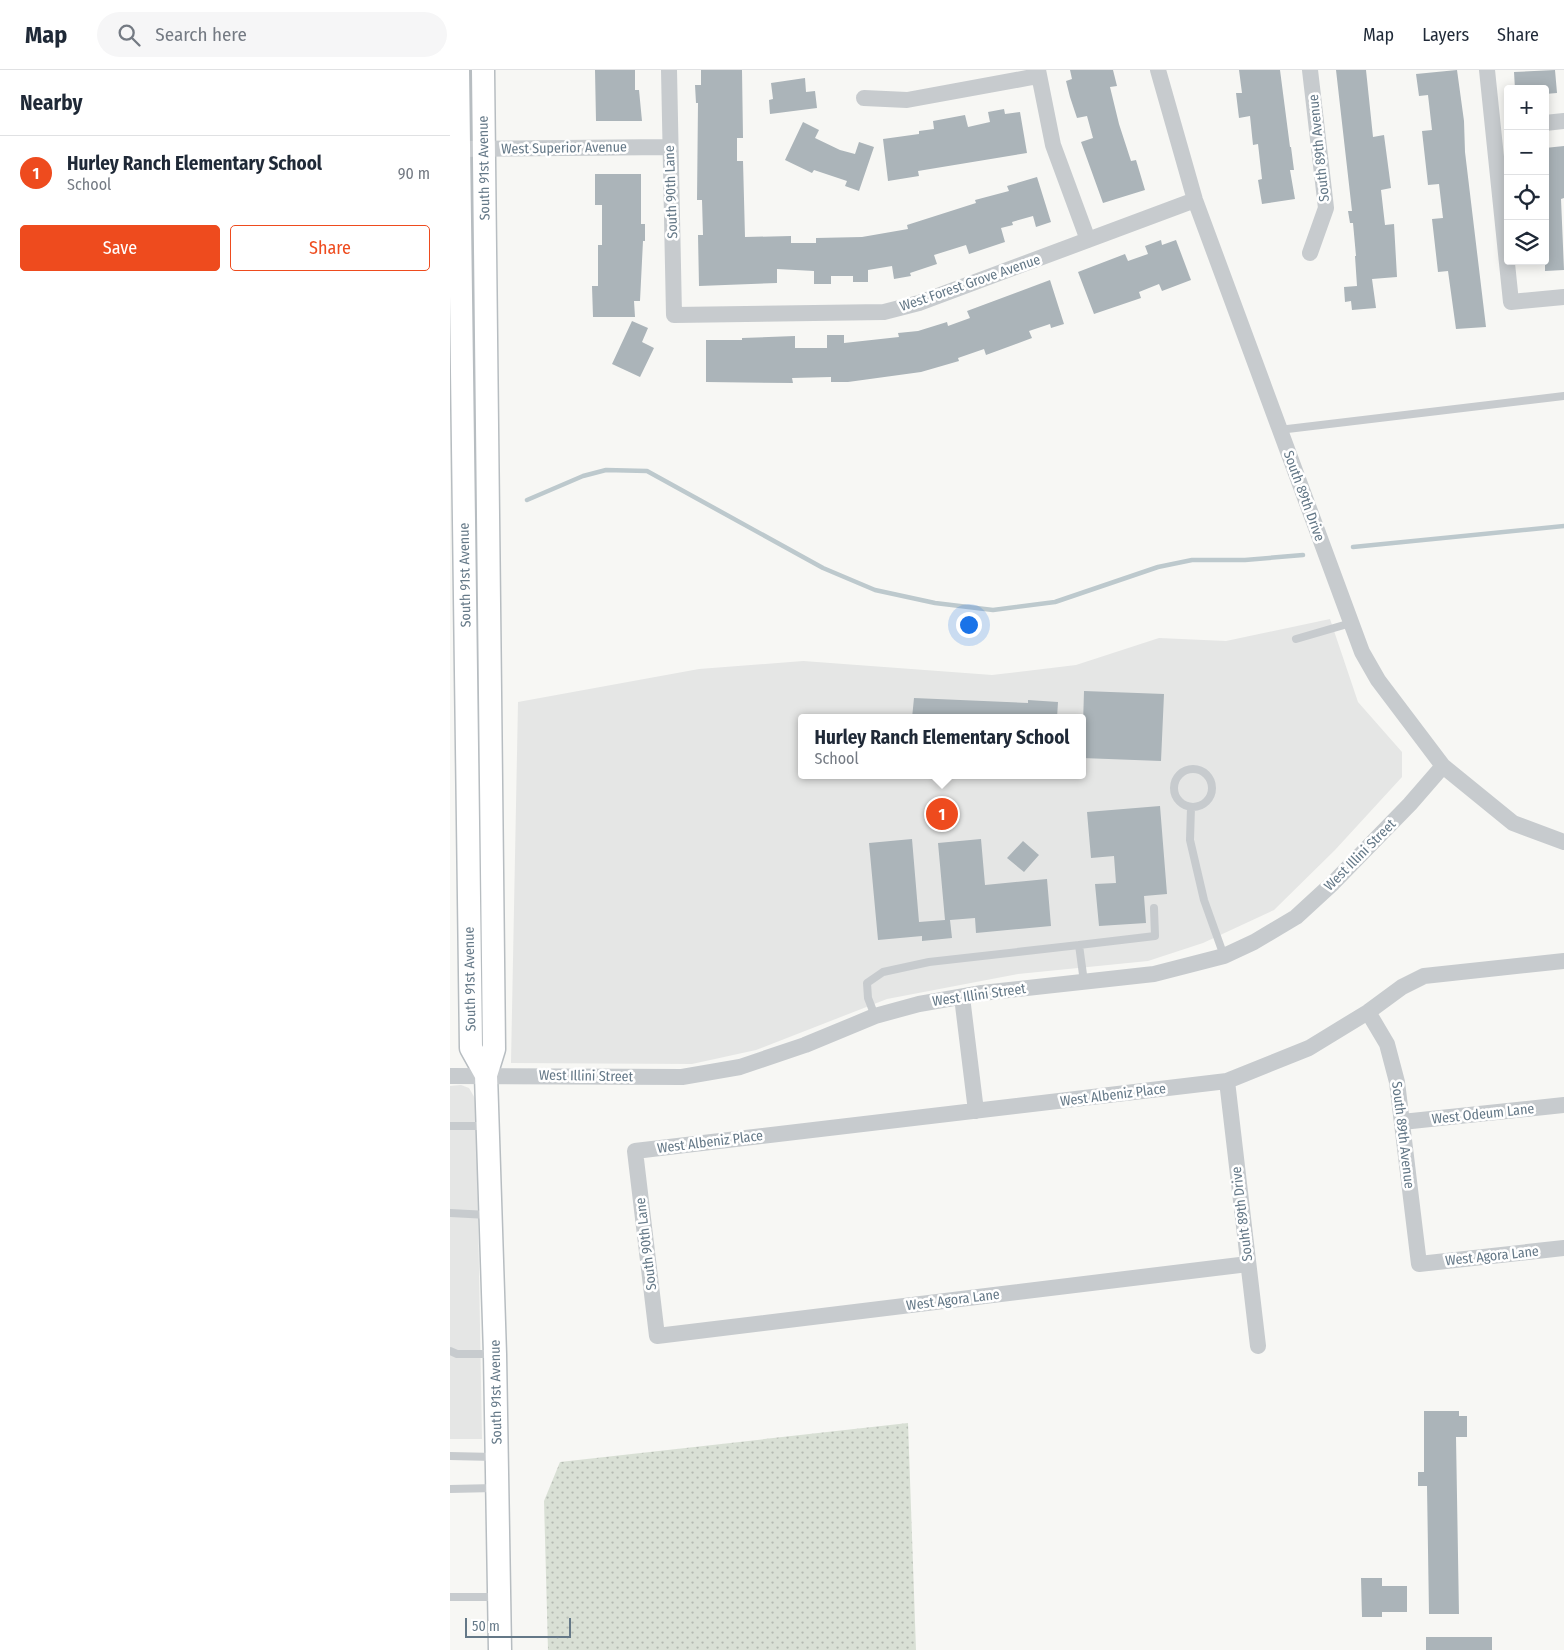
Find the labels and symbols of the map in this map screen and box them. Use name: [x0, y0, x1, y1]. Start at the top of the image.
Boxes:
street label: South 89th Avenue: [1305, 93, 1333, 202]
street label: South 91st Avenue: [475, 115, 493, 221]
street label: West Superior Avenue: [501, 138, 627, 158]
street label: South 90th Lane: [661, 145, 681, 239]
street label: West Forest Grove Avenue: [897, 251, 1043, 315]
street label: South 89th Drive: [1280, 448, 1328, 544]
street label: South 91st Avenue: [456, 522, 474, 628]
your location: [956, 612, 982, 638]
pin: 1: [926, 795, 958, 833]
street label: West Illini Street: [1321, 815, 1400, 894]
street label: South 91st Avenue: [461, 926, 479, 1032]
street label: West Illini Street: [931, 980, 1027, 1010]
street label: West Illini Street: [539, 1067, 634, 1085]
street label: West Albeniz Place: [1059, 1080, 1167, 1110]
street label: South 89th Avenue: [1388, 1080, 1418, 1190]
street label: West Odeum Lane: [1431, 1100, 1535, 1128]
street label: West Albeniz Place: [656, 1127, 764, 1157]
street label: Souht 89th Drive: [1228, 1166, 1256, 1262]
street label: South 90th Lane: [632, 1196, 660, 1291]
street label: West Agora Lane: [1444, 1243, 1540, 1269]
street label: West Agora Lane: [905, 1286, 1001, 1314]
street label: South 91st Avenue: [487, 1339, 505, 1445]
scale bar: [465, 1615, 571, 1638]

